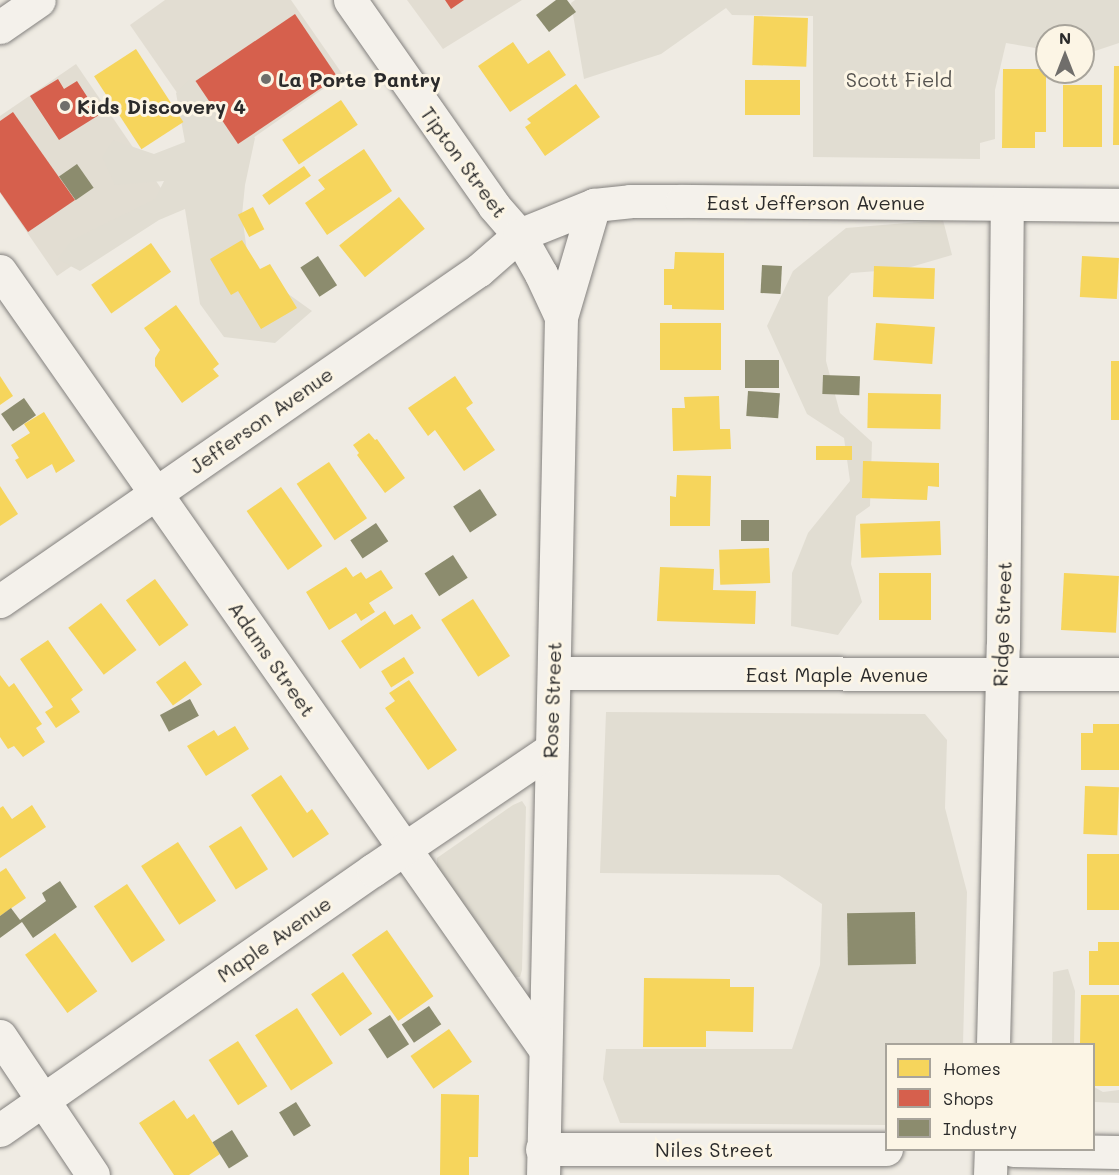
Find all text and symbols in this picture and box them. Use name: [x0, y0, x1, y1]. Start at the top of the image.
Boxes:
north arrow: [1035, 24, 1095, 84]
text: N: [1059, 27, 1071, 48]
place label: La Porte Pantry: [278, 67, 441, 91]
park label: Scott Field: [846, 67, 952, 91]
marker: La Porte Pantry: [259, 72, 273, 86]
place label: Kids Discovery 4: [77, 94, 246, 118]
marker: Kids Discovery 4: [58, 99, 72, 113]
street label: Tipton Street: [416, 102, 512, 222]
street label: East Jefferson Avenue: [707, 190, 925, 214]
street label: Jefferson Avenue: [185, 362, 337, 478]
street label: Ridge Street: [988, 561, 1016, 687]
street label: Adams Street: [224, 597, 320, 721]
street label: Rose Street: [538, 641, 566, 759]
street label: East Maple Avenue: [746, 662, 928, 686]
street label: Maple Avenue: [212, 891, 336, 987]
legend: [885, 1043, 1095, 1151]
text: Homes: [943, 1056, 1001, 1080]
text: Shops: [943, 1086, 994, 1110]
text: Industry: [943, 1116, 1017, 1140]
street label: Niles Street: [655, 1137, 773, 1161]

